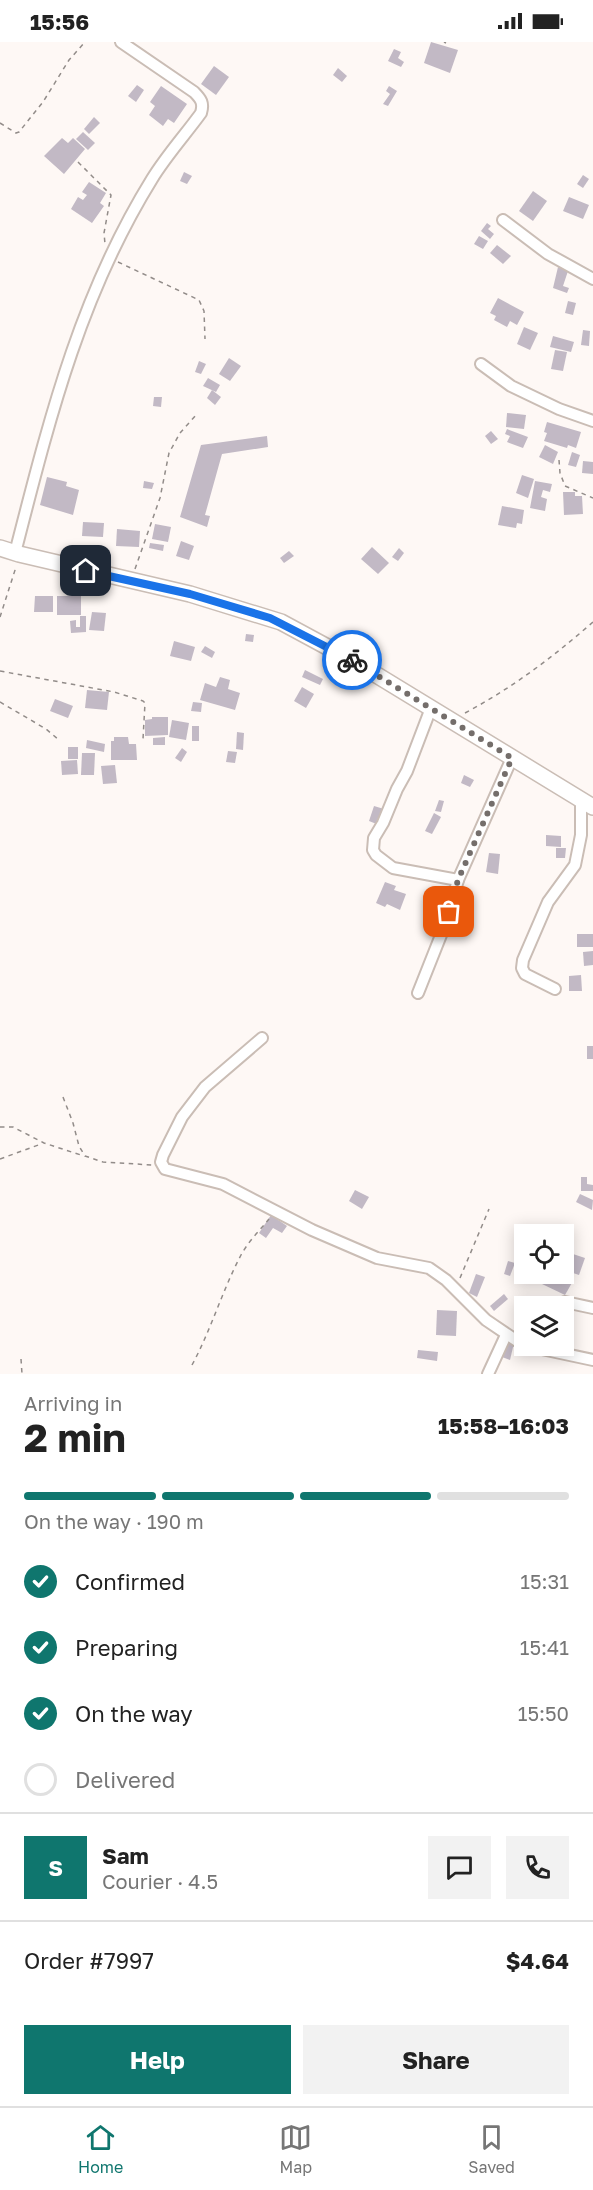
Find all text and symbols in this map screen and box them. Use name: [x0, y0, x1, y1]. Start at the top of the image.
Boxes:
text: 15:56: [30, 8, 89, 35]
pin: [60, 545, 111, 596]
icon: home: [69, 554, 102, 587]
courier: [322, 630, 382, 690]
icon: bike: [336, 644, 369, 677]
pin: [423, 886, 474, 937]
icon: bag: [432, 895, 465, 928]
map controls: [514, 1224, 574, 1356]
button: locate: [514, 1224, 574, 1284]
button: layers: [514, 1296, 574, 1356]
text: Arriving in: [24, 1391, 122, 1415]
text: 15:58–16:03: [438, 1412, 569, 1439]
text: 2 min: [24, 1414, 126, 1461]
text: On the way · 190 m: [24, 1509, 204, 1533]
icon: check: [24, 1565, 57, 1598]
text: Confirmed: [75, 1568, 185, 1595]
text: 15:31: [520, 1569, 569, 1593]
icon: check: [24, 1631, 57, 1664]
text: Preparing: [75, 1634, 178, 1661]
text: 15:41: [520, 1635, 569, 1659]
icon: check: [24, 1697, 57, 1730]
text: On the way: [75, 1700, 193, 1727]
text: 15:50: [518, 1701, 569, 1725]
text: Delivered: [75, 1766, 175, 1793]
button: chat: [428, 1836, 491, 1899]
button: phone: [506, 1836, 569, 1899]
text: Sam: [102, 1842, 149, 1869]
text: S: [48, 1854, 63, 1881]
text: Courier · 4.5: [102, 1869, 218, 1893]
text: Order #7997: [24, 1947, 154, 1974]
text: $4.64: [506, 1947, 569, 1974]
button: Help: [24, 2025, 291, 2094]
button: Share: [303, 2025, 569, 2094]
tab: Home: [78, 2121, 123, 2177]
tab: Map: [279, 2121, 312, 2177]
tab: Saved: [468, 2121, 515, 2177]

